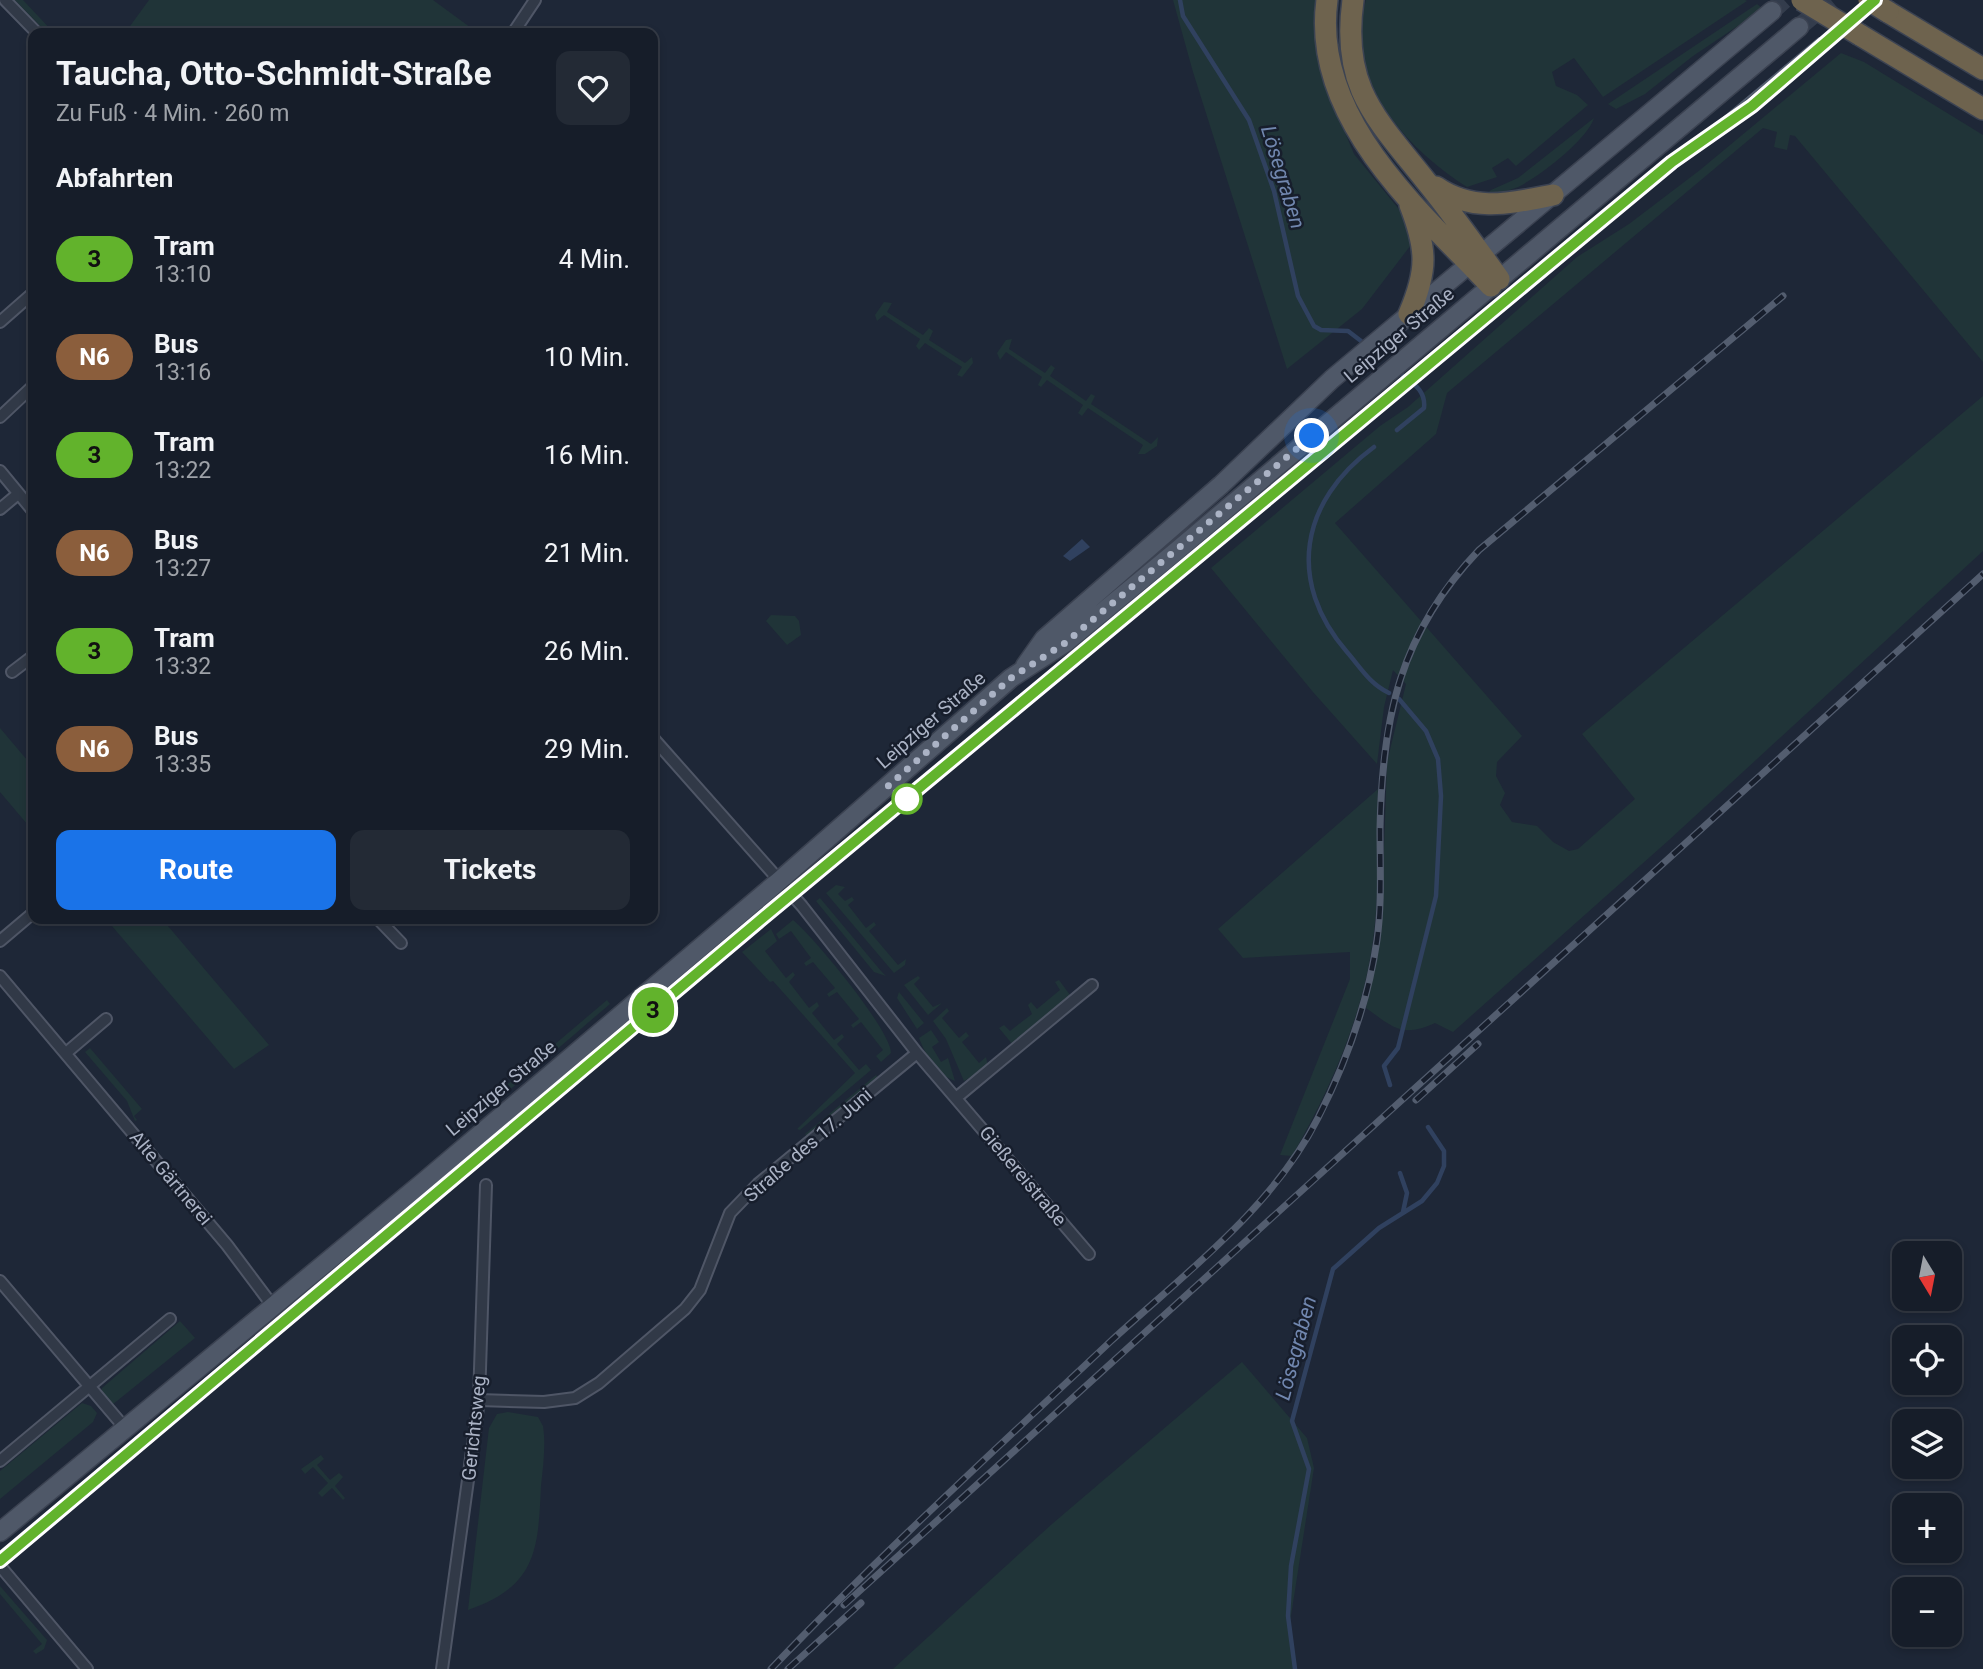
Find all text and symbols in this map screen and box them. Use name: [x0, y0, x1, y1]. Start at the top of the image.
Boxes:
button: heart: [556, 51, 630, 125]
text: Taucha, Otto-Schmidt-Straße: [56, 54, 492, 93]
text: Zu Fuß · 4 Min. · 260 m: [56, 100, 289, 127]
water label: Lösegraben: [1256, 123, 1310, 231]
text: Abfahrten: [56, 163, 173, 193]
text: Tram: [154, 231, 215, 261]
text: 4 Min.: [559, 244, 630, 274]
text: 3: [88, 245, 101, 273]
text: 13:10: [154, 261, 211, 288]
street label: Leipziger Straße: [1339, 282, 1459, 388]
text: Bus: [154, 329, 199, 359]
text: 10 Min.: [544, 342, 630, 372]
text: N6: [79, 343, 110, 371]
text: 13:16: [154, 359, 211, 386]
your location: [1294, 418, 1329, 453]
text: Tram: [154, 427, 215, 457]
text: 16 Min.: [544, 440, 630, 470]
text: 3: [88, 441, 101, 469]
text: 13:22: [154, 457, 211, 484]
text: Bus: [154, 525, 199, 555]
text: 21 Min.: [544, 538, 630, 568]
text: N6: [79, 539, 110, 567]
text: 13:27: [154, 555, 211, 582]
text: Tram: [154, 623, 215, 653]
text: 26 Min.: [544, 636, 630, 666]
text: 3: [88, 637, 101, 665]
text: 13:32: [154, 653, 211, 680]
street label: Leipziger Straße: [872, 666, 990, 774]
text: Bus: [154, 721, 199, 751]
text: 29 Min.: [544, 734, 630, 764]
text: N6: [79, 735, 110, 763]
text: 13:35: [154, 751, 211, 778]
unlabelled marker: [892, 784, 922, 814]
button: Route: [56, 830, 336, 910]
button: Tickets: [350, 830, 630, 910]
line badge: 3: [630, 987, 676, 1033]
text: 3: [646, 996, 660, 1024]
street label: Leipziger Straße: [441, 1035, 561, 1141]
street label: Straße des 17. Juni: [739, 1083, 877, 1207]
street label: Gießereistraße: [974, 1121, 1072, 1231]
street label: Alte Gärtnerei: [125, 1126, 217, 1230]
north arrow: [1892, 1241, 1962, 1311]
map controls: [1892, 1241, 1962, 1647]
water label: Lösegraben: [1271, 1294, 1321, 1402]
button: locate: [1892, 1325, 1962, 1395]
street label: Gerichtsweg: [457, 1374, 491, 1482]
button: layers: [1892, 1409, 1962, 1479]
button: +: [1892, 1493, 1962, 1563]
button: −: [1892, 1577, 1962, 1647]

